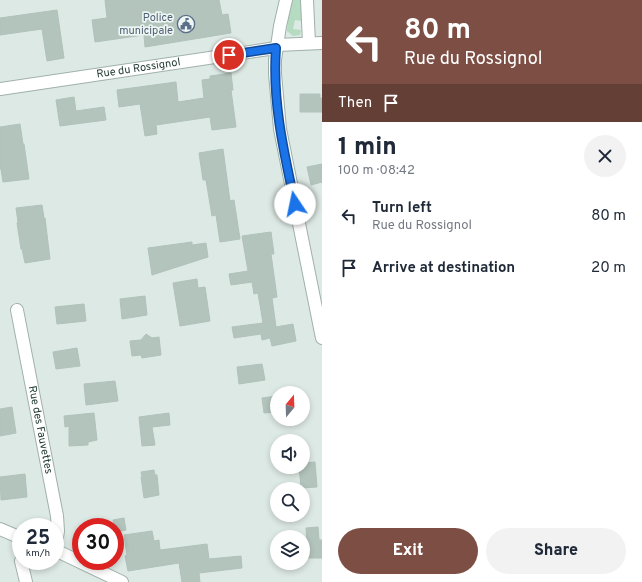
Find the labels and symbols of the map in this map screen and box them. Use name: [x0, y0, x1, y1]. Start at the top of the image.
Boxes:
place label: Police municipale: [119, 11, 173, 38]
public building icon: Police municipale: [176, 14, 196, 34]
pin: [212, 38, 246, 72]
street label: Rue du Rossignol: [96, 55, 181, 82]
position arrow: [274, 183, 316, 225]
street label: Rue des Fauvettes: [25, 385, 56, 475]
north arrow: [270, 386, 310, 426]
speed limit sign: 30: [72, 518, 124, 570]

